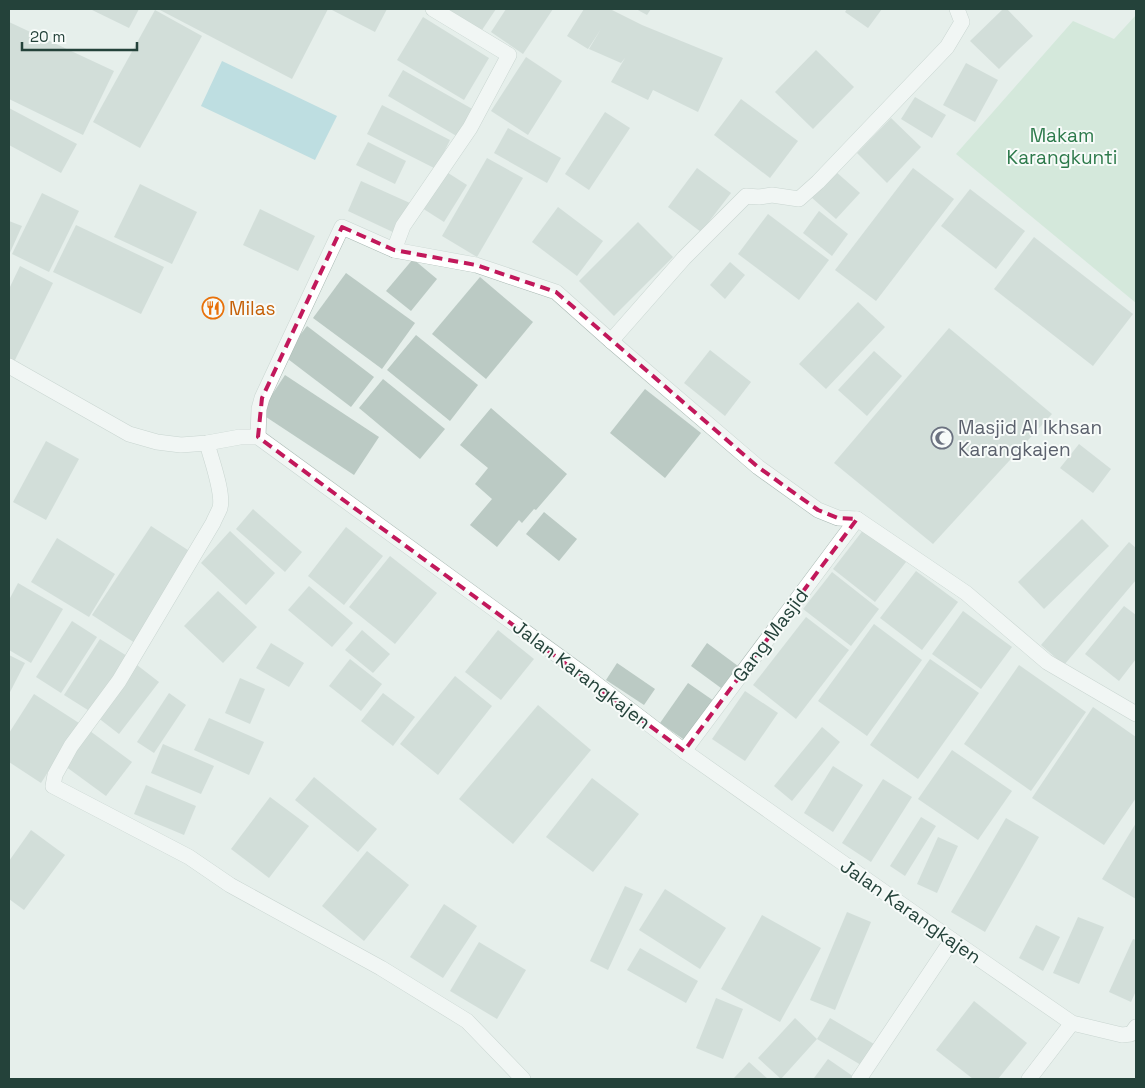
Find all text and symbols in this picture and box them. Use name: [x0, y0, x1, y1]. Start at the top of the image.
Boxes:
scale bar: [22, 20, 138, 52]
text: 20 m: [30, 27, 65, 46]
park label: Makam Karangkunti: [1007, 123, 1117, 170]
restaurant icon: Milas: [201, 296, 225, 320]
place label: Milas: [229, 296, 276, 321]
place label: Masjid Al Ikhsan Karangkajen: [958, 415, 1102, 462]
mosque icon: Masjid Al Ikhsan Karangkajen: [930, 426, 954, 450]
street label: Gang Masjid: [727, 583, 814, 687]
street label: Jalan Karangkajen: [508, 614, 656, 734]
street label: Jalan Karangkajen: [835, 853, 986, 969]

